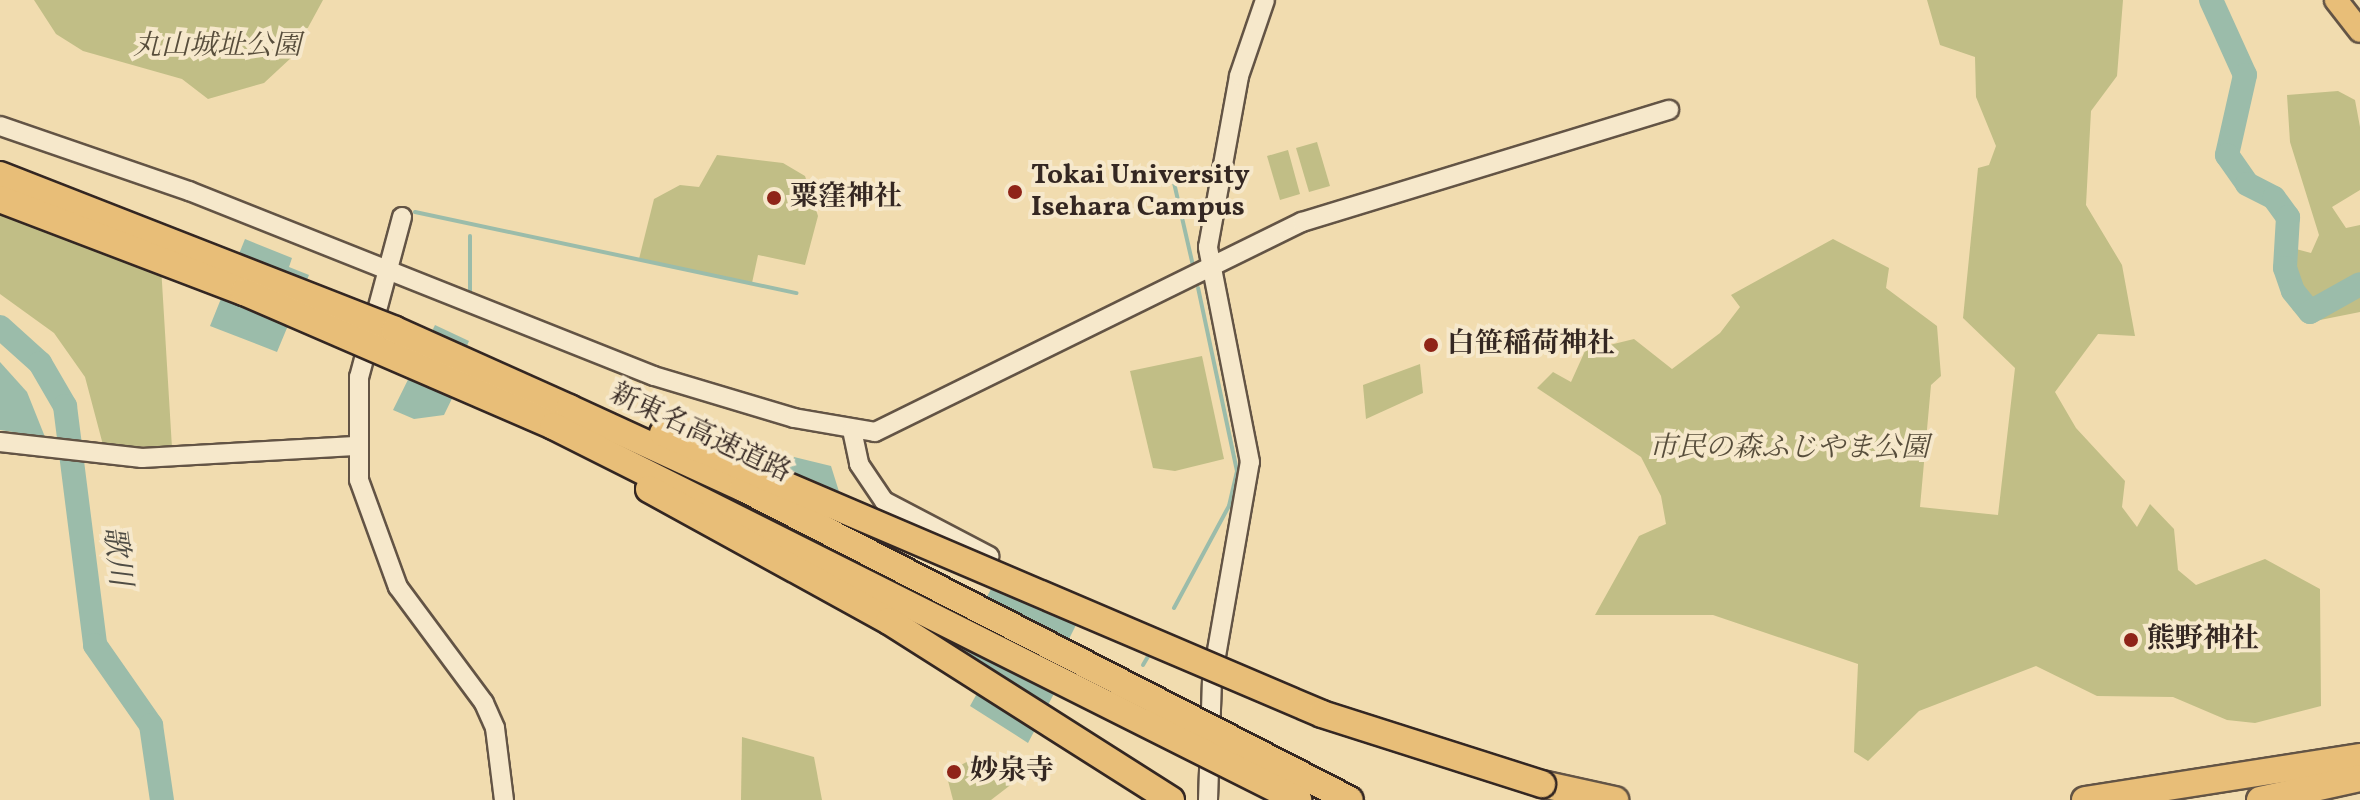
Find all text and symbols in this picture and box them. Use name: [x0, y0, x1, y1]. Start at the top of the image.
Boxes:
park label: 丸山城址公園: [133, 30, 301, 64]
place label: Tokai University Isehara Campus: [1031, 159, 1250, 225]
place label: 粟窪神社: [790, 181, 902, 215]
marker: Tokai University Isehara Campus: [1006, 183, 1024, 201]
marker: 粟窪神社: [765, 189, 783, 207]
place label: 白笹稲荷神社: [1447, 328, 1615, 362]
marker: 白笹稲荷神社: [1422, 336, 1440, 354]
street label: 新東名高速道路: [604, 377, 796, 491]
park label: 市民の森ふじやま公園: [1649, 432, 1929, 466]
water label: 歌川: [94, 524, 138, 588]
place label: 熊野神社: [2147, 623, 2259, 657]
marker: 熊野神社: [2122, 631, 2140, 649]
place label: 妙泉寺: [970, 755, 1054, 789]
marker: 妙泉寺: [945, 763, 963, 781]

